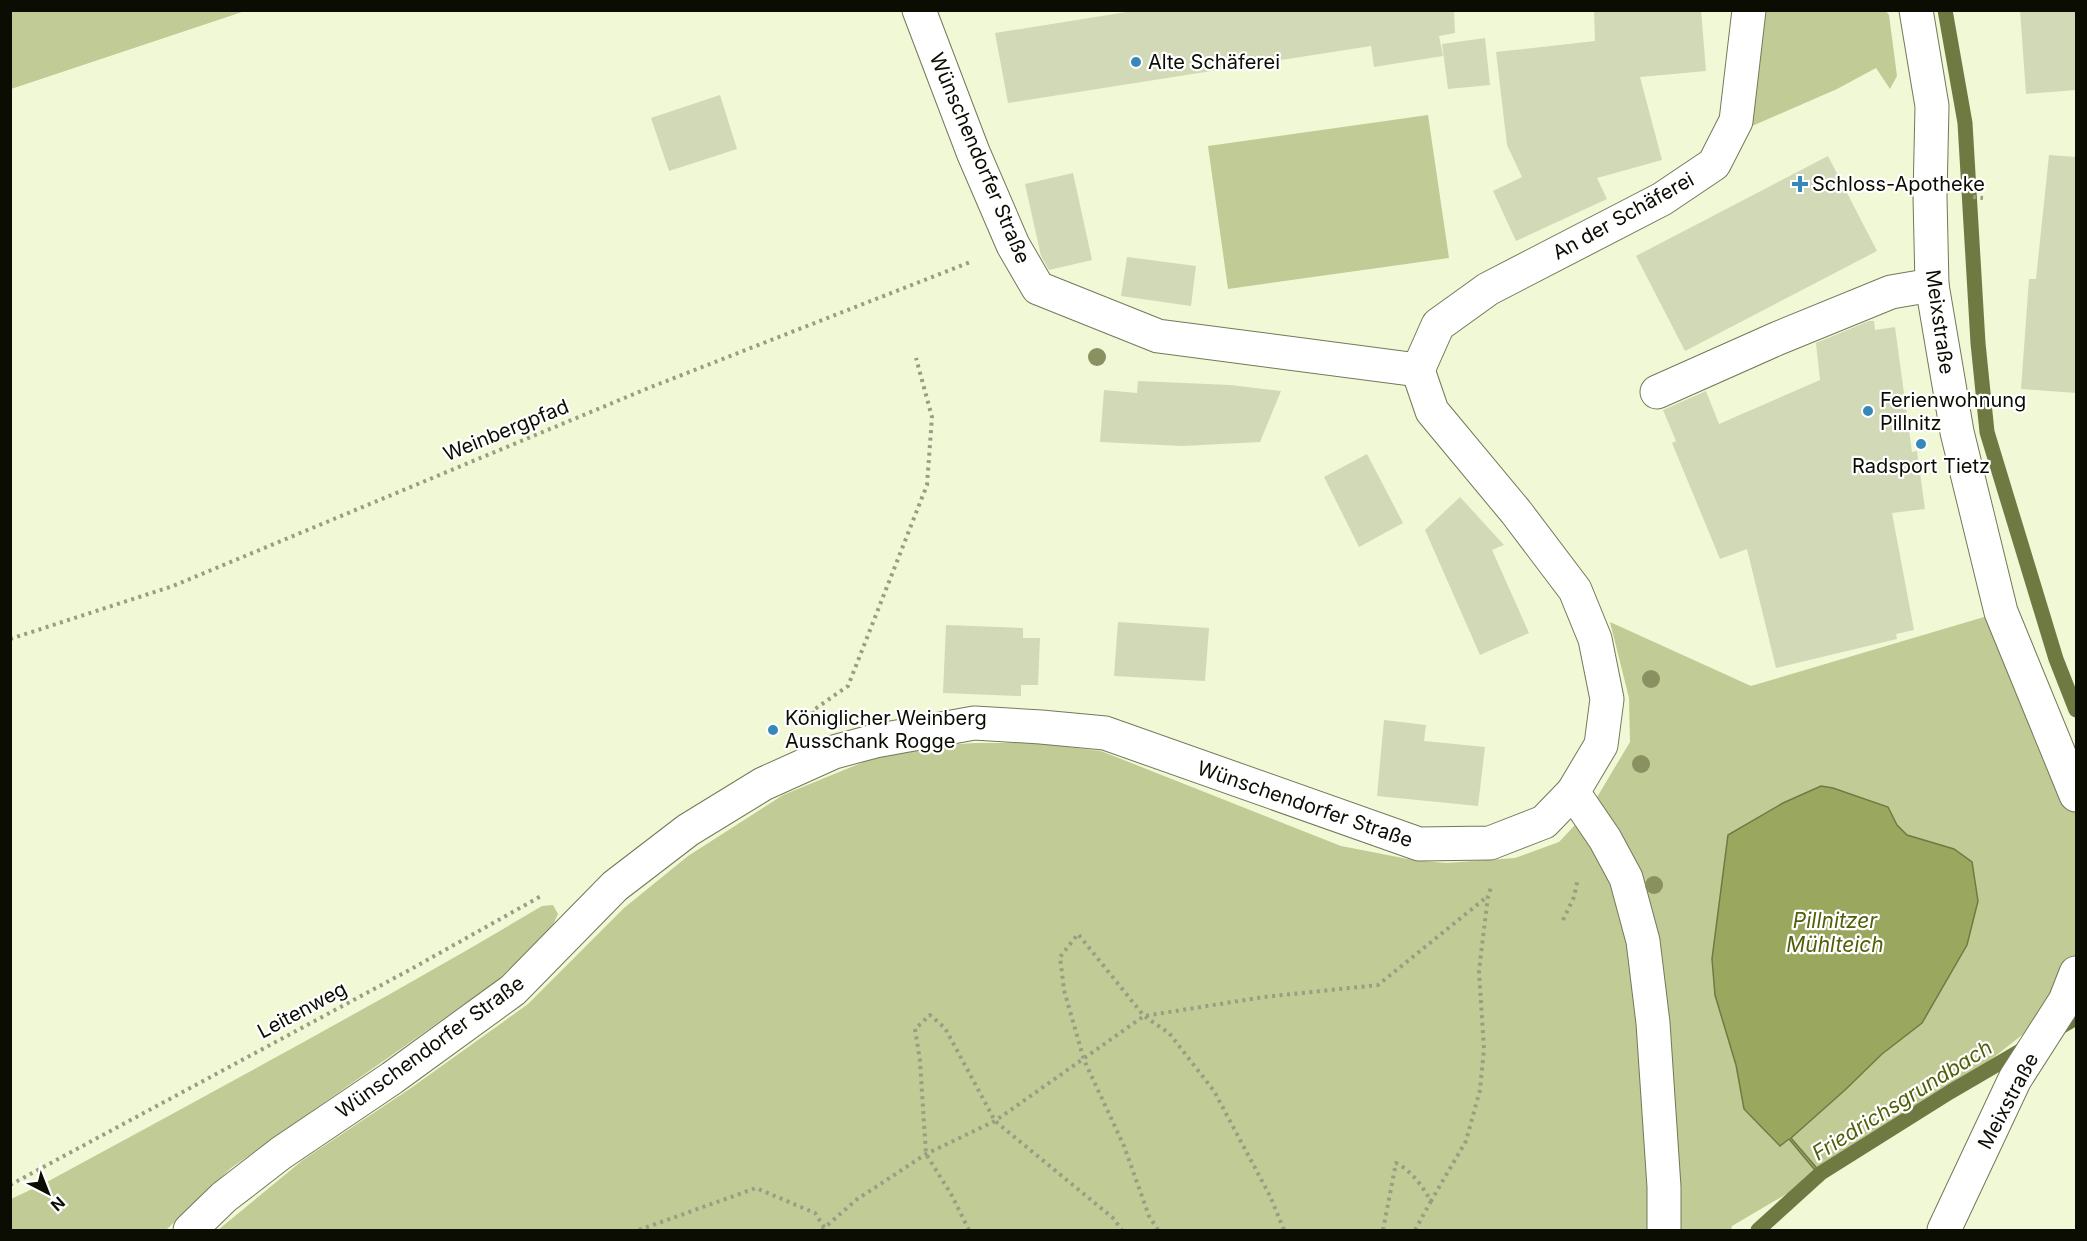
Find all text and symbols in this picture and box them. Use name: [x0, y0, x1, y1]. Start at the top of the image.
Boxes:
street label: Wünschendorfer Straße: [925, 49, 1035, 267]
place label: Alte Schäferei: [1148, 50, 1280, 74]
marker: Alte Schäferei: [1129, 55, 1143, 69]
street label: An der Schäferei: [1548, 167, 1698, 265]
place label: Schloss-Apotheke: [1812, 172, 1985, 196]
marker: Schloss-Apotheke: [1793, 177, 1807, 191]
street label: Meixstraße: [1921, 268, 1959, 376]
place label: Ferienwohnung Pillnitz: [1880, 388, 2026, 435]
street label: Weinbergpfad: [440, 394, 572, 466]
marker: Ferienwohnung Pillnitz: [1861, 404, 1875, 418]
marker: Radsport Tietz: [1914, 437, 1928, 451]
place label: Radsport Tietz: [1852, 454, 1990, 478]
place label: Königlicher Weinberg Ausschank Rogge: [785, 706, 987, 753]
marker: Königlicher Weinberg Ausschank Rogge: [766, 723, 780, 737]
street label: Wünschendorfer Straße: [1194, 756, 1416, 852]
water label: Pillnitzer Mühlteich: [1786, 908, 1884, 957]
street label: Wünschendorfer Straße: [331, 971, 529, 1123]
street label: Leitenweg: [253, 976, 351, 1044]
water label: Friedrichsgrundbach: [1807, 1034, 1997, 1166]
street label: Meixstraße: [1973, 1049, 2043, 1153]
north arrow: [18, 1163, 78, 1223]
text: N: [47, 1193, 69, 1216]

